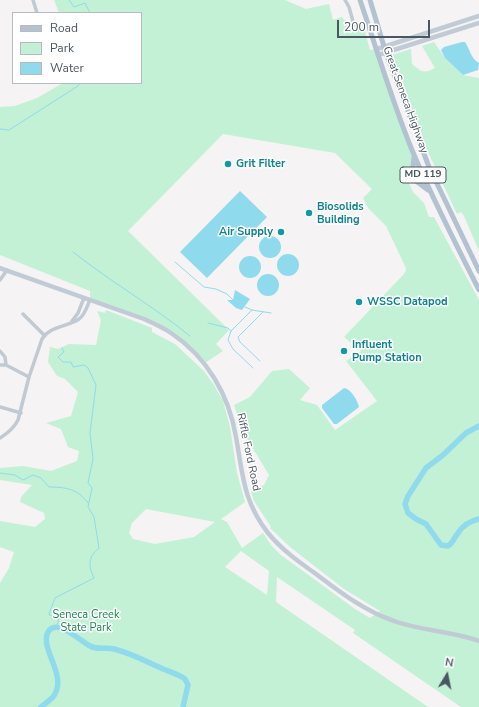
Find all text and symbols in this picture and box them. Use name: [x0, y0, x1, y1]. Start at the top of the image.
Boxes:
legend: [12, 12, 142, 84]
scale bar: [339, 12, 432, 38]
text: 200 m: [344, 19, 379, 35]
text: Road: [50, 20, 78, 36]
text: Park: [50, 40, 74, 56]
street label: Great Seneca Highway: [380, 45, 430, 155]
text: Water: [50, 60, 84, 76]
place label: Grit Filter: [236, 157, 285, 171]
marker: Grit Filter: [223, 159, 233, 169]
road number: MD 119: [400, 167, 446, 183]
place label: Biosolids Building: [317, 200, 364, 226]
marker: Biosolids Building: [304, 208, 314, 218]
place label: Air Supply: [219, 225, 273, 239]
marker: Air Supply: [276, 227, 286, 237]
place label: WSSC Datapod: [367, 295, 448, 309]
marker: WSSC Datapod: [354, 297, 364, 307]
place label: Influent Pump Station: [352, 338, 422, 364]
marker: Influent Pump Station: [339, 346, 349, 356]
street label: Riffle Ford Road: [233, 412, 263, 492]
park label: Seneca Creek State Park: [53, 608, 119, 634]
north arrow: [427, 655, 467, 695]
text: N: [444, 655, 455, 671]

